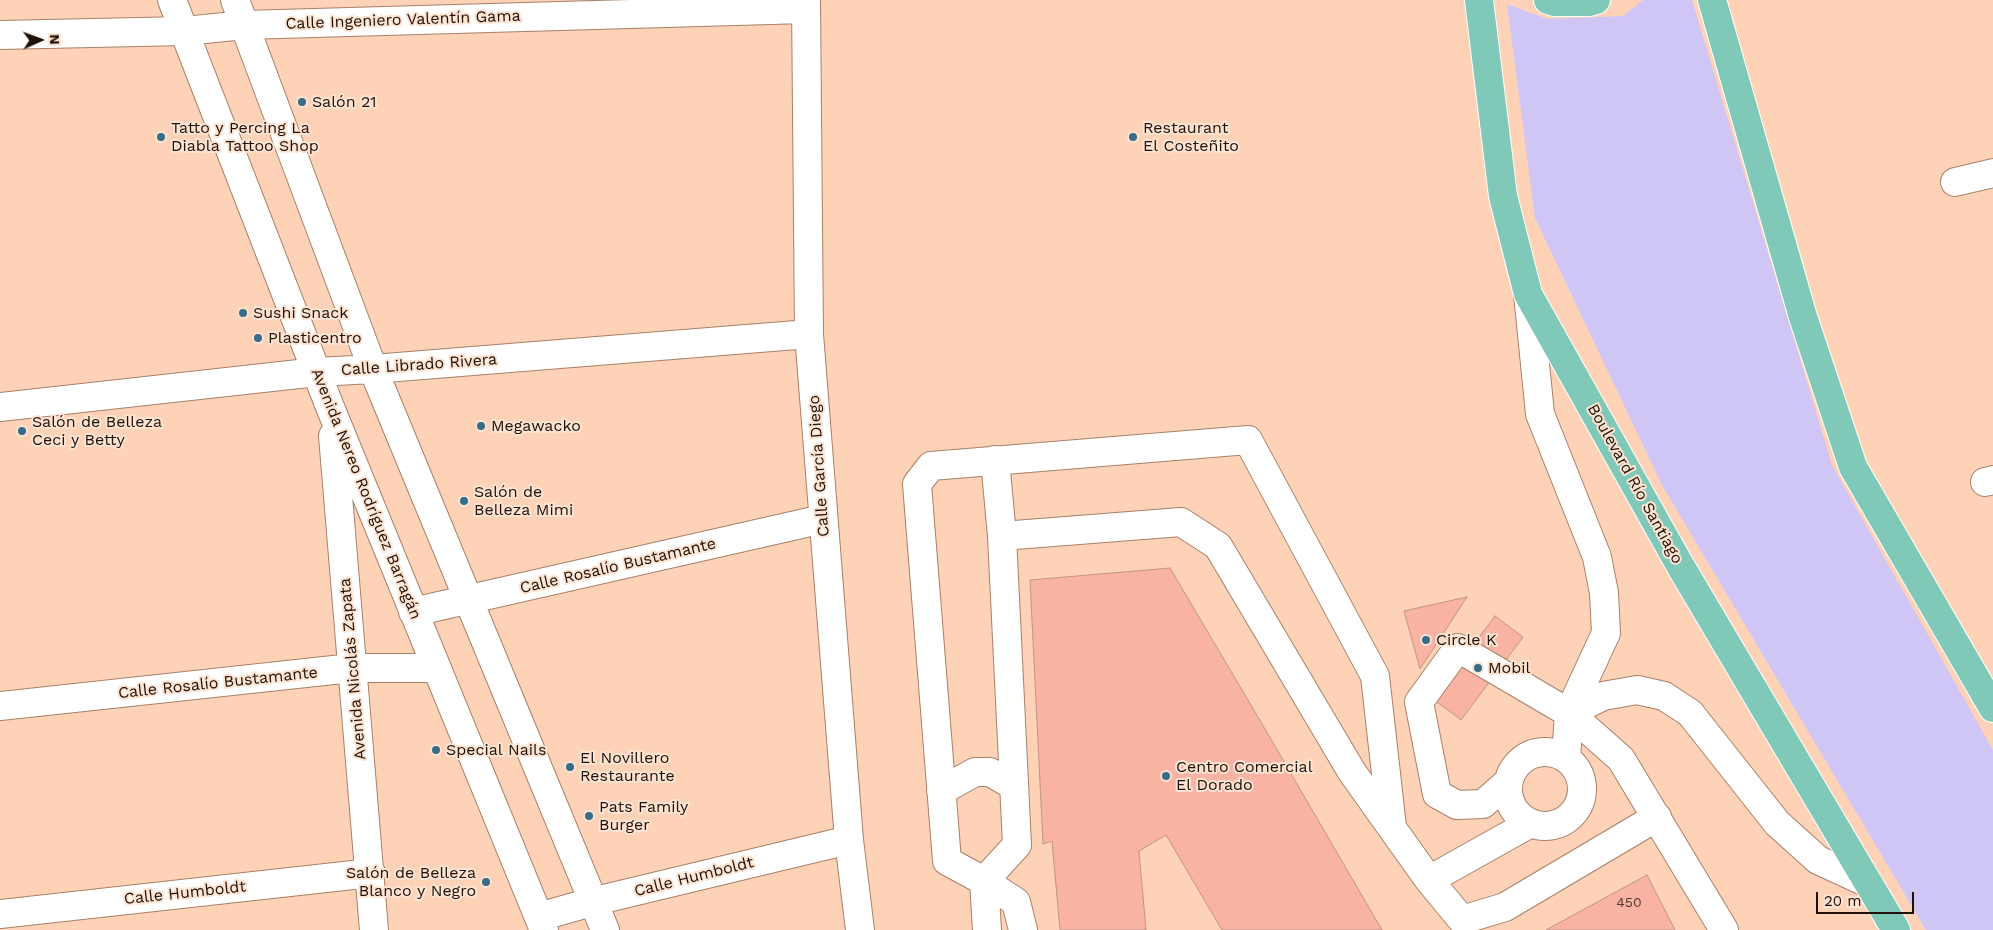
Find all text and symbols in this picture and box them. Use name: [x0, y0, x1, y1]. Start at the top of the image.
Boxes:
street label: Calle Ingeniero Valentín Gama: [285, 6, 521, 34]
north arrow: [15, 15, 65, 65]
text: N: [47, 34, 63, 45]
place label: Salón 21: [312, 92, 377, 112]
marker: Salón 21: [296, 96, 308, 108]
place label: Tatto y Percing La Diabla Tattoo Shop: [171, 118, 319, 156]
place label: Restaurant El Costeñito: [1143, 118, 1239, 156]
marker: Tatto y Percing La Diabla Tattoo Shop: [155, 131, 167, 143]
marker: Restaurant El Costeñito: [1127, 131, 1139, 143]
place label: Sushi Snack: [253, 303, 348, 323]
marker: Sushi Snack: [237, 307, 249, 319]
place label: Plasticentro: [268, 328, 362, 348]
marker: Plasticentro: [252, 332, 264, 344]
street label: Calle Librado Rivera: [340, 350, 498, 380]
street label: Avenida Nereo Rodríguez Barragán: [307, 366, 425, 622]
street label: Calle García Diego: [804, 394, 834, 538]
street label: Boulevard Río Santiago: [1583, 401, 1687, 567]
place label: Salón de Belleza Ceci y Betty: [32, 412, 162, 450]
place label: Megawacko: [491, 416, 581, 436]
marker: Megawacko: [475, 420, 487, 432]
marker: Salón de Belleza Ceci y Betty: [16, 425, 28, 437]
place label: Salón de Belleza Mimi: [474, 482, 573, 520]
marker: Salón de Belleza Mimi: [458, 495, 470, 507]
street label: Calle Rosalío Bustamante: [518, 534, 718, 598]
street label: Avenida Nicolás Zapata: [335, 577, 371, 761]
place label: Circle K: [1436, 630, 1497, 650]
marker: Circle K: [1420, 634, 1432, 646]
place label: Mobil: [1488, 658, 1530, 678]
marker: Mobil: [1472, 662, 1484, 674]
street label: Calle Rosalío Bustamante: [117, 663, 319, 703]
place label: Special Nails: [446, 740, 546, 760]
marker: Special Nails: [430, 744, 442, 756]
place label: El Novillero Restaurante: [580, 748, 675, 786]
place label: Centro Comercial El Dorado: [1176, 757, 1313, 795]
marker: El Novillero Restaurante: [564, 761, 576, 773]
marker: Centro Comercial El Dorado: [1160, 770, 1172, 782]
place label: Pats Family Burger: [599, 797, 688, 835]
marker: Pats Family Burger: [583, 810, 595, 822]
street label: Calle Humboldt: [632, 853, 756, 901]
place label: Salón de Belleza Blanco y Negro: [346, 863, 476, 901]
marker: Salón de Belleza Blanco y Negro: [480, 876, 492, 888]
street label: Calle Humboldt: [123, 877, 247, 909]
scale bar: [1818, 882, 1916, 914]
text: 20 m: [1824, 892, 1862, 910]
house number: 450: [1616, 895, 1642, 911]

